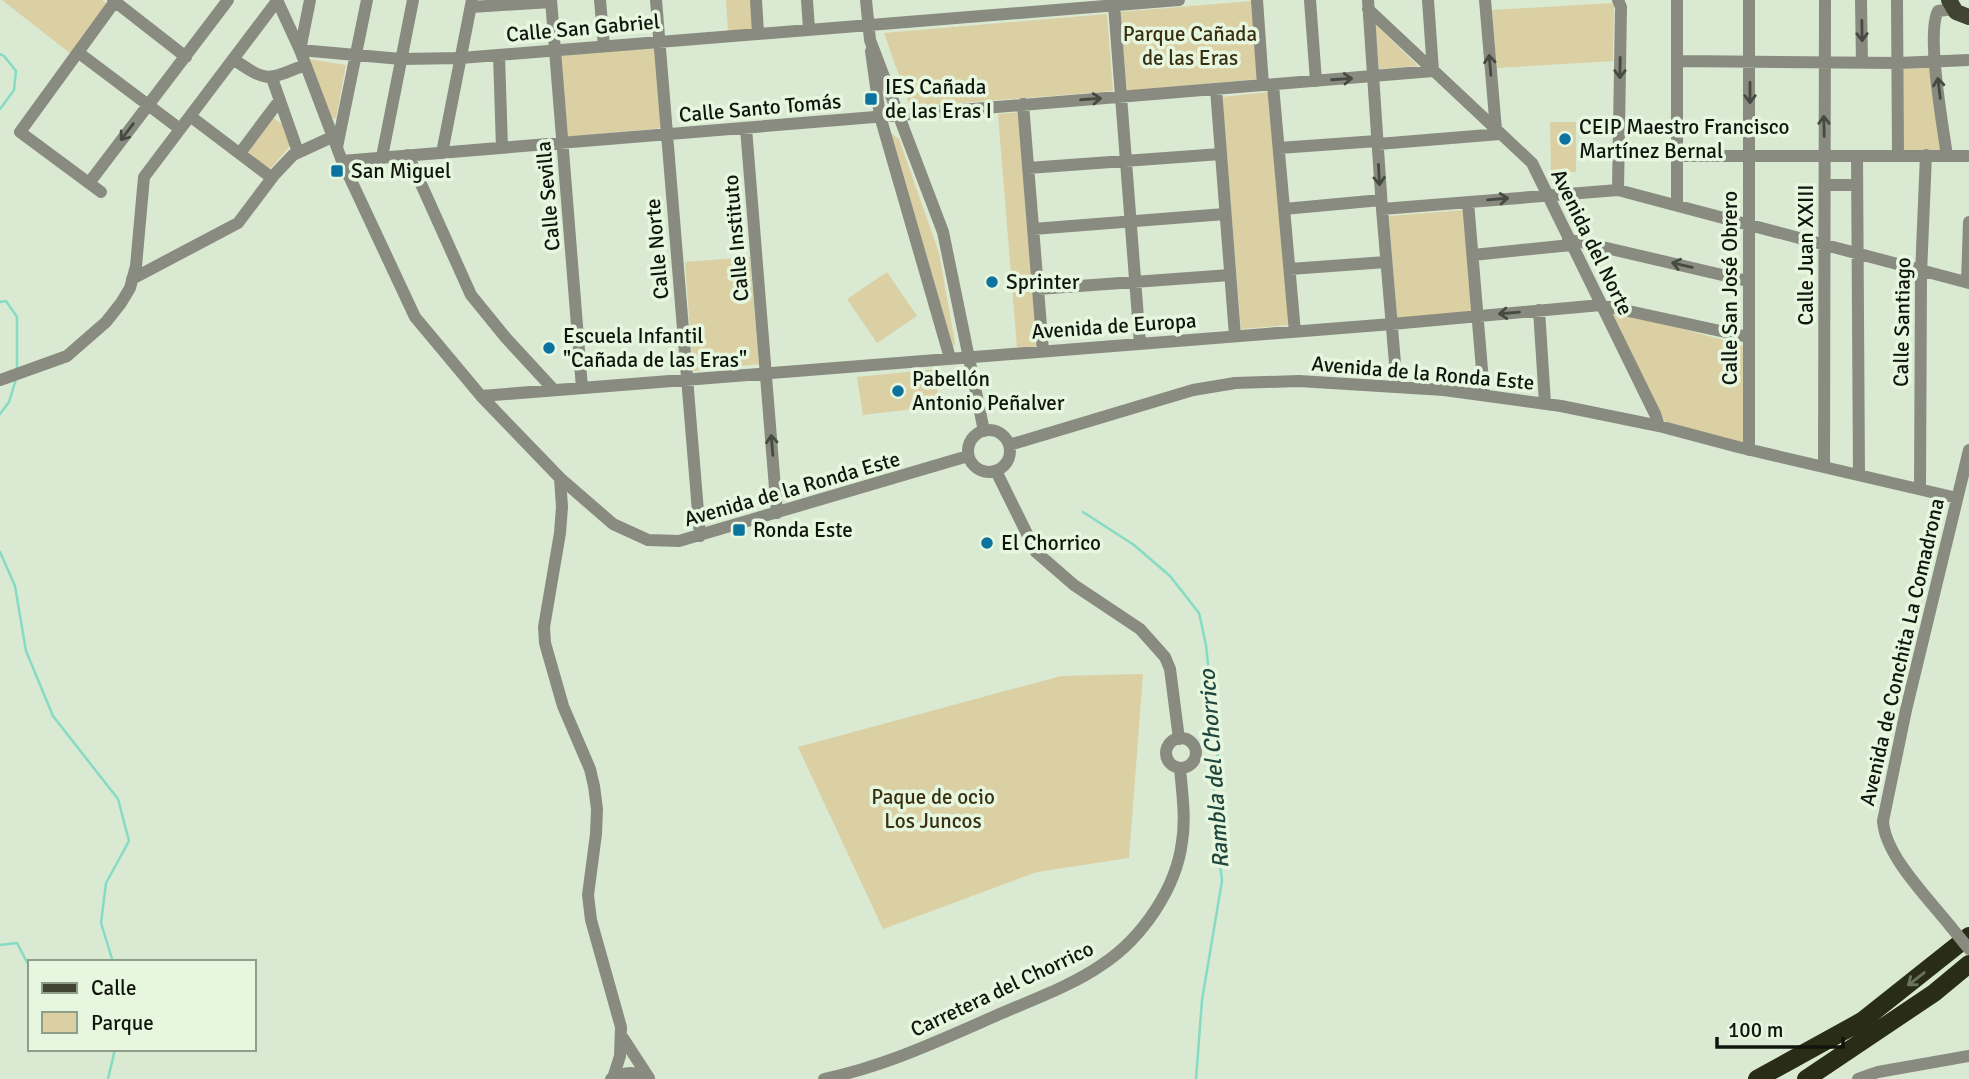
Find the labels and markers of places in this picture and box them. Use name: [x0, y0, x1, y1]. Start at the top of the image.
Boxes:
place label: IES Cañada de las Eras I: [885, 74, 992, 124]
marker: IES Cañada de las Eras I: [863, 91, 879, 107]
place label: CEIP Maestro Francisco Martínez Bernal: [1579, 114, 1790, 164]
marker: CEIP Maestro Francisco Martínez Bernal: [1557, 131, 1573, 147]
place label: San Miguel: [351, 158, 451, 184]
marker: San Miguel: [329, 163, 345, 179]
place label: Sprinter: [1006, 269, 1080, 295]
marker: Sprinter: [984, 274, 1000, 290]
place label: Escuela Infantil "Cañada de las Eras": [563, 323, 747, 373]
marker: Escuela Infantil "Cañada de las Eras": [541, 340, 557, 356]
place label: Pabellón Antonio Peñalver: [912, 366, 1065, 416]
marker: Pabellón Antonio Peñalver: [890, 383, 906, 399]
place label: Ronda Este: [753, 517, 853, 543]
marker: Ronda Este: [731, 522, 747, 538]
place label: El Chorrico: [1001, 530, 1101, 556]
marker: El Chorrico: [979, 535, 995, 551]

